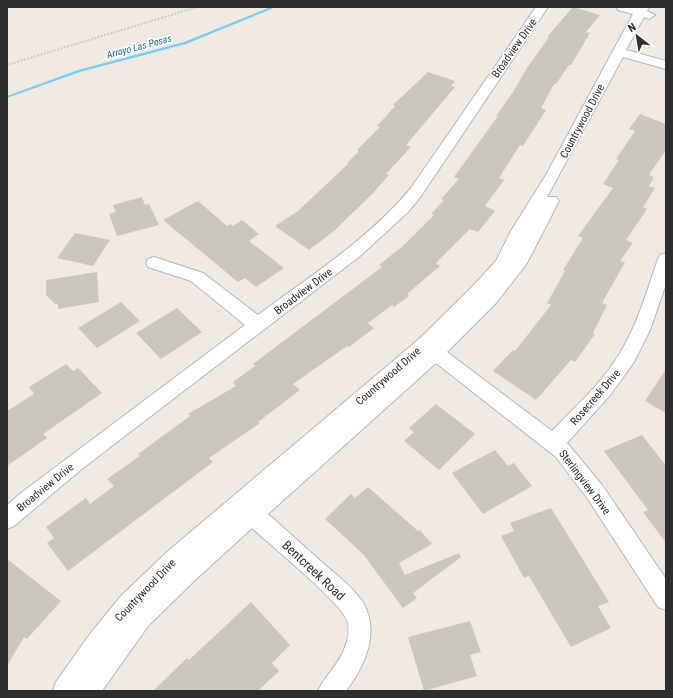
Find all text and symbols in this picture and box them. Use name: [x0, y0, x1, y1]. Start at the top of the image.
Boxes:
street label: Broadview Drive: [489, 16, 540, 80]
north arrow: [617, 16, 657, 56]
text: N: [626, 20, 639, 35]
water label: Arroyo Las Posas: [104, 32, 173, 61]
street label: Countrywood Drive: [557, 82, 607, 160]
street label: Broadview Drive: [272, 265, 335, 318]
street label: Countrywood Drive: [353, 345, 423, 408]
street label: Rosecreek Drive: [568, 367, 623, 428]
street label: Sterlingview Drive: [556, 448, 613, 517]
street label: Broadview Drive: [14, 460, 76, 514]
street label: Bentcreek Road: [279, 537, 348, 603]
street label: Countrywood Drive: [112, 556, 178, 624]

